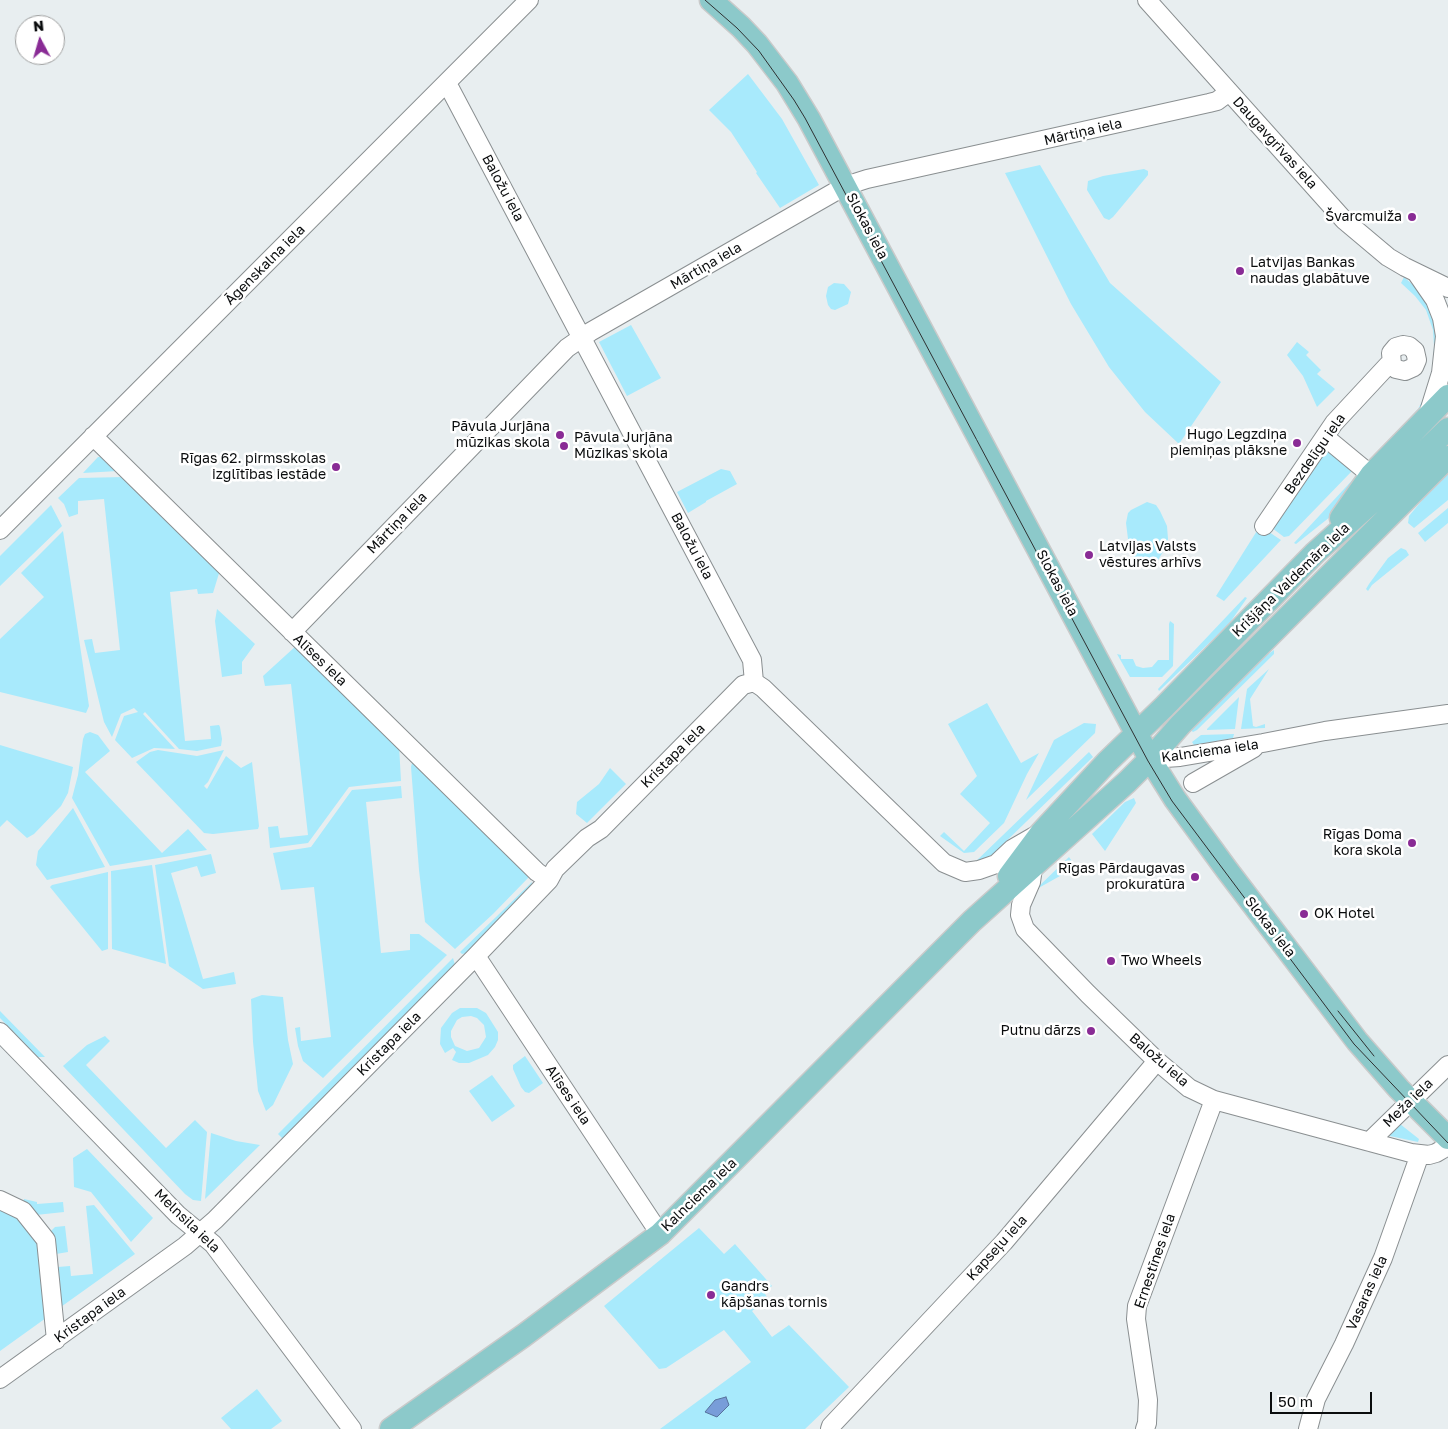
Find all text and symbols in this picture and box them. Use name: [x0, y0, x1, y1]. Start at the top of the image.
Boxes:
north arrow: [15, 15, 65, 65]
text: N: [32, 17, 45, 35]
street label: Daugavgrīvas iela: [1229, 93, 1321, 193]
street label: Mārtiņa iela: [1042, 115, 1124, 149]
street label: Baložu iela: [478, 152, 528, 224]
street label: Slokas iela: [843, 190, 891, 262]
place label: Švarcmuiža: [1325, 209, 1402, 225]
marker: Švarcmuiža: [1406, 211, 1418, 223]
street label: Āgenskalna iela: [221, 221, 309, 309]
street label: Mārtiņa iela: [667, 239, 745, 293]
place label: Latvijas Bankas naudas glabātuve: [1250, 255, 1370, 288]
marker: Latvijas Bankas naudas glabātuve: [1234, 265, 1246, 277]
street label: Bezdelīgu iela: [1281, 410, 1349, 498]
place label: Pāvula Jurjāna mūzikas skola: [451, 419, 550, 452]
place label: Hugo Legzdiņa piemiņas plāksne: [1170, 427, 1287, 460]
marker: Pāvula Jurjāna mūzikas skola: [554, 429, 566, 441]
place label: Pāvula Jurjāna Mūzikas skola: [574, 430, 673, 462]
marker: Hugo Legzdiņa piemiņas plāksne: [1291, 437, 1303, 449]
marker: Pāvula Jurjāna Mūzikas skola: [558, 440, 570, 452]
place label: Rīgas 62. pirmsskolas izglītības iestāde: [180, 451, 326, 484]
marker: Rīgas 62. pirmsskolas izglītības iestāde: [330, 461, 342, 473]
street label: Mārtiņa iela: [363, 489, 431, 557]
street label: Baložu iela: [667, 510, 717, 582]
street label: Krišjāņa Valdemāra iela: [1229, 520, 1353, 640]
place label: Latvijas Valsts vēstures arhīvs: [1099, 539, 1202, 572]
street label: Slokas iela: [1033, 547, 1081, 619]
marker: Latvijas Valsts vēstures arhīvs: [1083, 549, 1095, 561]
street label: Alīses iela: [290, 630, 350, 690]
street label: Kristapa iela: [637, 720, 709, 792]
street label: Kalnciema iela: [1160, 736, 1260, 766]
place label: Rīgas Doma kora skola: [1323, 827, 1402, 860]
marker: Rīgas Doma kora skola: [1406, 837, 1418, 849]
place label: Rīgas Pārdaugavas prokuratūra: [1058, 861, 1185, 894]
marker: Rīgas Pārdaugavas prokuratūra: [1189, 871, 1201, 883]
street label: Slokas iela: [1241, 893, 1299, 961]
place label: OK Hotel: [1314, 906, 1375, 922]
marker: OK Hotel: [1298, 908, 1310, 920]
place label: Two Wheels: [1121, 953, 1202, 969]
marker: Two Wheels: [1105, 955, 1117, 967]
street label: Kristapa iela: [353, 1008, 425, 1080]
place label: Putnu dārzs: [1001, 1023, 1081, 1039]
marker: Putnu dārzs: [1085, 1025, 1097, 1037]
street label: Baložu iela: [1126, 1030, 1192, 1090]
street label: Alīses iela: [542, 1062, 594, 1128]
street label: Meža iela: [1380, 1075, 1436, 1131]
street label: Kalnciema iela: [658, 1155, 740, 1235]
street label: Melnsila iela: [151, 1186, 223, 1256]
street label: Ernestīnes iela: [1131, 1211, 1179, 1311]
street label: Kapseļu iela: [963, 1212, 1031, 1284]
street label: Vasaras iela: [1343, 1253, 1391, 1333]
place label: Gandrs kāpšanas tornis: [721, 1279, 827, 1311]
street label: Kristapa iela: [51, 1283, 129, 1347]
marker: Gandrs kāpšanas tornis: [705, 1289, 717, 1301]
scale bar: [1273, 1382, 1376, 1414]
text: 50 m: [1278, 1392, 1313, 1410]

